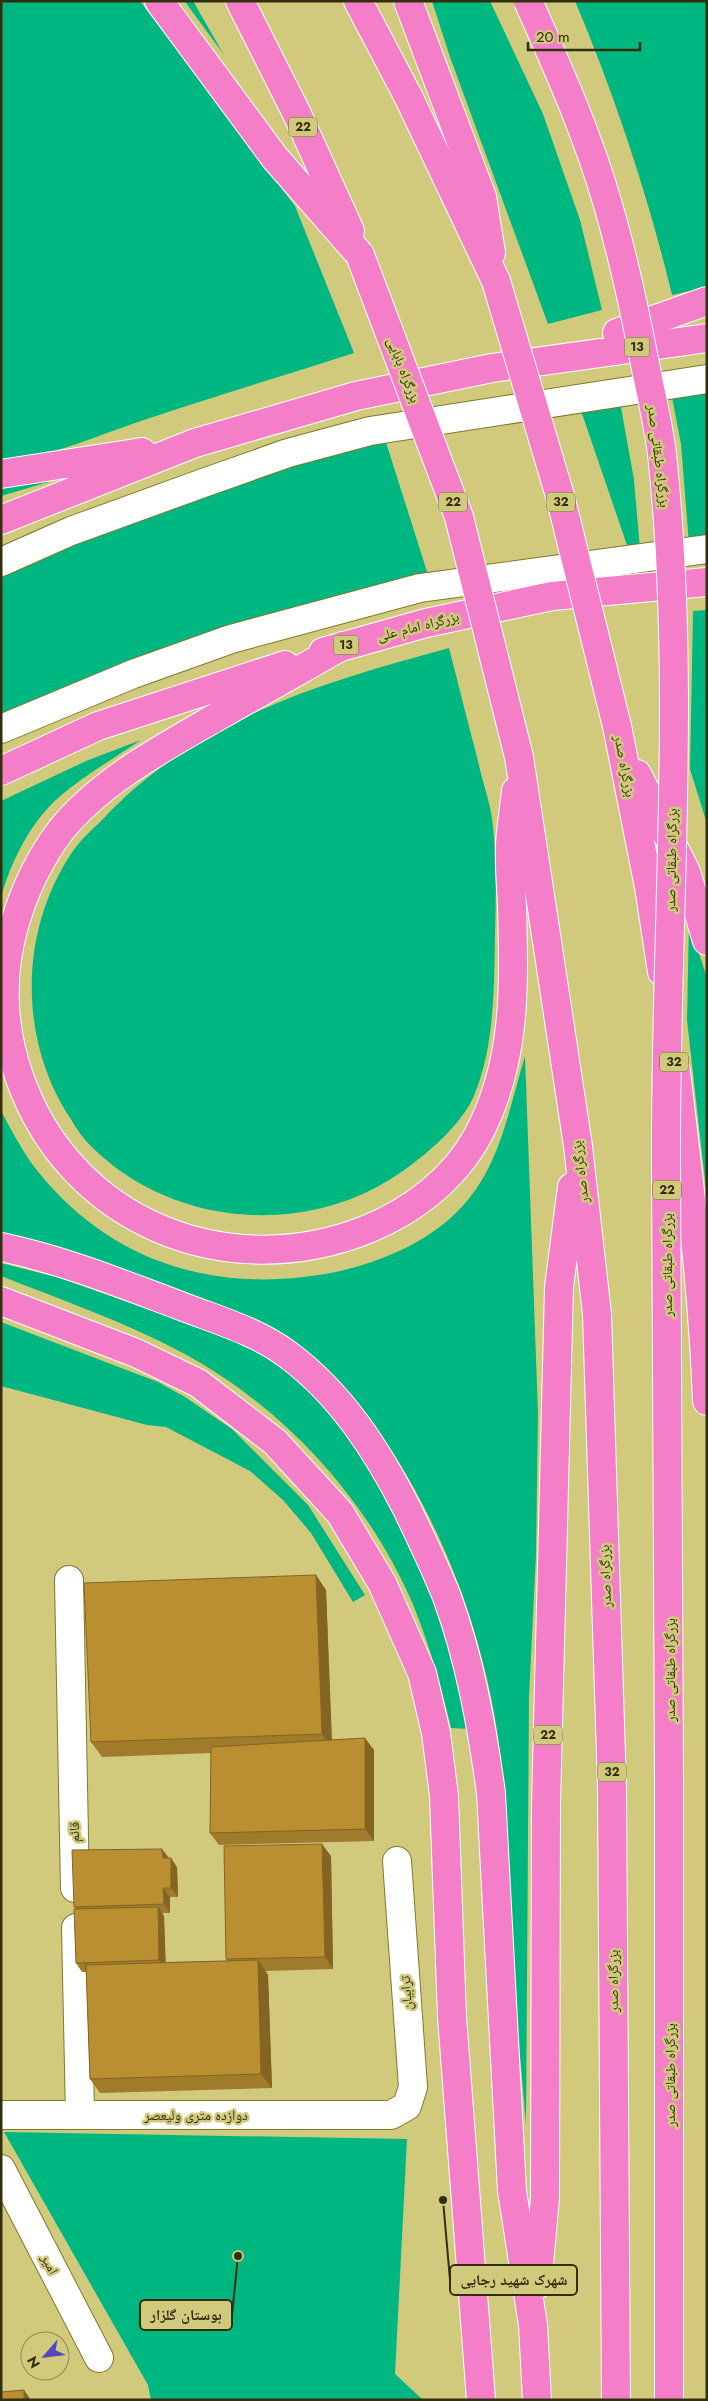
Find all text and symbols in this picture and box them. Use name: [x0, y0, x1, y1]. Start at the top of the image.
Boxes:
scale bar: [528, 20, 640, 52]
text: 20 m: [536, 26, 570, 48]
road number: 22: [289, 118, 317, 136]
street label: بزرگراه بابایی: [382, 334, 426, 406]
road number: 13: [624, 338, 650, 357]
street label: بزرگراه طبقاتی صدر: [643, 402, 675, 509]
road number: 22: [439, 492, 467, 512]
road number: 32: [547, 492, 575, 512]
street label: بزرگراه امام علی: [375, 606, 461, 646]
road number: 13: [334, 636, 358, 654]
street label: بزرگراه صدر: [609, 732, 641, 799]
street label: بزرگراه طبقاتی صدر: [660, 808, 682, 913]
road number: 32: [660, 1052, 688, 1072]
street label: بزرگراه صدر: [566, 1140, 594, 1205]
road number: 22: [653, 1180, 681, 1200]
street label: بزرگراه طبقاتی صدر: [657, 1213, 677, 1318]
street label: بزرگراه صدر: [594, 1544, 616, 1609]
street label: بزرگراه طبقاتی صدر: [660, 1618, 680, 1723]
road number: 22: [534, 1726, 562, 1744]
road number: 32: [598, 1762, 626, 1781]
street label: قائم: [64, 1821, 84, 1843]
street label: بزرگراه صدر: [603, 1950, 623, 2013]
street label: ترابیان: [395, 1975, 417, 2011]
street label: بزرگراه طبقاتی صدر: [660, 2023, 680, 2128]
street label: دوازده متری ولیعصر: [143, 2105, 248, 2125]
street label: امیر: [36, 2249, 64, 2278]
callout: شهرک شهید رجایی: [450, 2265, 577, 2295]
text: شهرک شهید رجایی: [461, 2269, 567, 2291]
callout: بوستان گلزار: [140, 2300, 232, 2330]
text: بوستان گلزار: [149, 2304, 222, 2326]
north arrow: [20, 2331, 70, 2381]
text: N: [22, 2352, 45, 2372]

